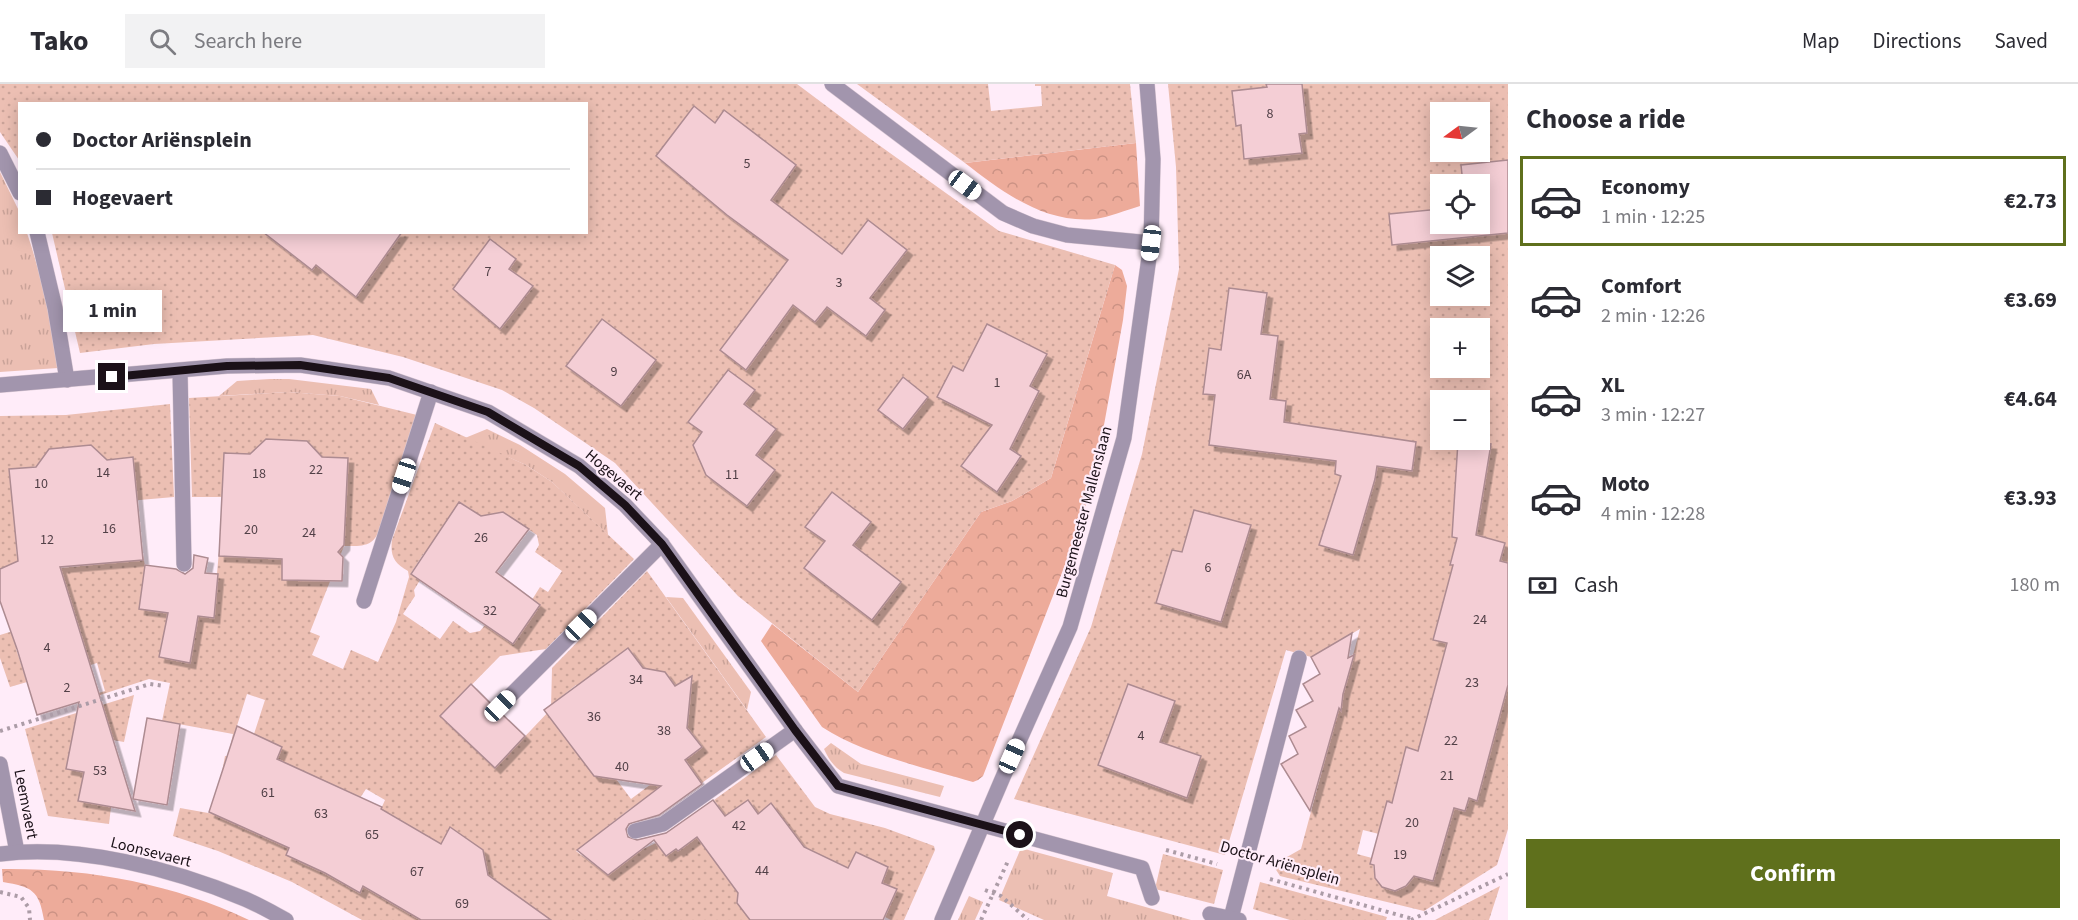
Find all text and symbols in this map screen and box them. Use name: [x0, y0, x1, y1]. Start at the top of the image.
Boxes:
search box: [125, 14, 545, 68]
text: Tako: [30, 21, 89, 61]
icon: search: [146, 25, 179, 58]
text: Search here: [194, 25, 302, 57]
text: Map: [1802, 26, 1840, 56]
text: Directions: [1873, 26, 1961, 56]
text: Saved: [1994, 26, 2048, 56]
text: Choose a ride: [1526, 100, 1686, 139]
north arrow: [1430, 102, 1490, 162]
map controls: [1430, 102, 1490, 450]
house number: 8: [1267, 104, 1274, 124]
text: Doctor Ariënsplein: [72, 124, 252, 156]
house number: 5: [744, 154, 751, 174]
car: [945, 167, 985, 203]
text: Economy: [1601, 171, 1690, 203]
button: locate: [1430, 174, 1490, 234]
icon: car: [1529, 174, 1583, 228]
text: Hogevaert: [72, 182, 173, 214]
text: €2.73: [2004, 185, 2057, 217]
text: 1 min · 12:25: [1601, 203, 1705, 231]
car: [1140, 224, 1162, 262]
button: layers: [1430, 246, 1490, 306]
house number: 7: [485, 262, 492, 282]
text: Comfort: [1601, 270, 1682, 302]
house number: 3: [836, 273, 843, 293]
icon: car: [1529, 273, 1583, 327]
text: €3.69: [2004, 284, 2057, 316]
callout: 1 min: [63, 290, 162, 332]
text: 1 min: [88, 297, 137, 325]
text: 2 min · 12:26: [1601, 302, 1705, 330]
button: +: [1430, 318, 1490, 378]
house number: 9: [611, 362, 618, 382]
route end: [98, 363, 125, 390]
house number: 6A: [1237, 365, 1252, 385]
text: XL: [1601, 369, 1625, 401]
icon: car: [1529, 372, 1583, 426]
house number: 1: [994, 373, 1001, 393]
text: €4.64: [2004, 383, 2057, 415]
button: −: [1430, 390, 1490, 450]
text: 3 min · 12:27: [1601, 401, 1705, 429]
street label: Burgemeester Mallenslaan: [1050, 424, 1118, 600]
street label: Hogevaert: [580, 444, 648, 506]
car: [390, 456, 418, 496]
house number: 22: [309, 460, 323, 480]
house number: 14: [96, 463, 110, 483]
house number: 18: [252, 464, 266, 484]
house number: 11: [725, 465, 739, 485]
text: Moto: [1601, 468, 1650, 500]
icon: car: [1529, 471, 1583, 525]
house number: 10: [34, 474, 48, 494]
text: €3.93: [2004, 482, 2057, 514]
text: 4 min · 12:28: [1601, 500, 1705, 528]
house number: 16: [102, 519, 116, 539]
house number: 20: [244, 520, 258, 540]
house number: 24: [302, 523, 316, 543]
house number: 26: [474, 528, 488, 548]
house number: 12: [40, 530, 54, 550]
house number: 6: [1205, 558, 1212, 578]
icon: cash: [1526, 569, 1559, 602]
text: Cash: [1574, 569, 1619, 601]
text: 180 m: [2010, 571, 2060, 599]
house number: 32: [483, 601, 497, 621]
car: [562, 606, 600, 644]
house number: 24: [1473, 610, 1487, 630]
house number: 4: [44, 638, 51, 658]
house number: 34: [629, 670, 643, 690]
house number: 23: [1465, 673, 1479, 693]
house number: 2: [64, 678, 71, 698]
car: [481, 687, 519, 725]
house number: 36: [587, 707, 601, 727]
house number: 38: [657, 721, 671, 741]
house number: 4: [1138, 726, 1145, 746]
house number: 22: [1444, 731, 1458, 751]
car: [996, 736, 1028, 776]
car: [737, 739, 777, 775]
house number: 40: [615, 757, 629, 777]
house number: 53: [93, 761, 107, 781]
house number: 21: [1440, 766, 1454, 786]
street label: Leemvaert: [8, 767, 44, 841]
house number: 61: [261, 783, 275, 803]
house number: 63: [314, 804, 328, 824]
house number: 20: [1405, 813, 1419, 833]
house number: 42: [732, 816, 746, 836]
route start: [1006, 821, 1033, 848]
house number: 65: [365, 825, 379, 845]
street label: Loonsevaert: [108, 831, 194, 873]
street label: Doctor Ariënsplein: [1218, 835, 1342, 891]
button: Confirm: [1526, 839, 2060, 908]
house number: 19: [1393, 845, 1407, 865]
house number: 44: [755, 861, 769, 881]
house number: 67: [410, 862, 424, 882]
house number: 69: [455, 894, 469, 914]

